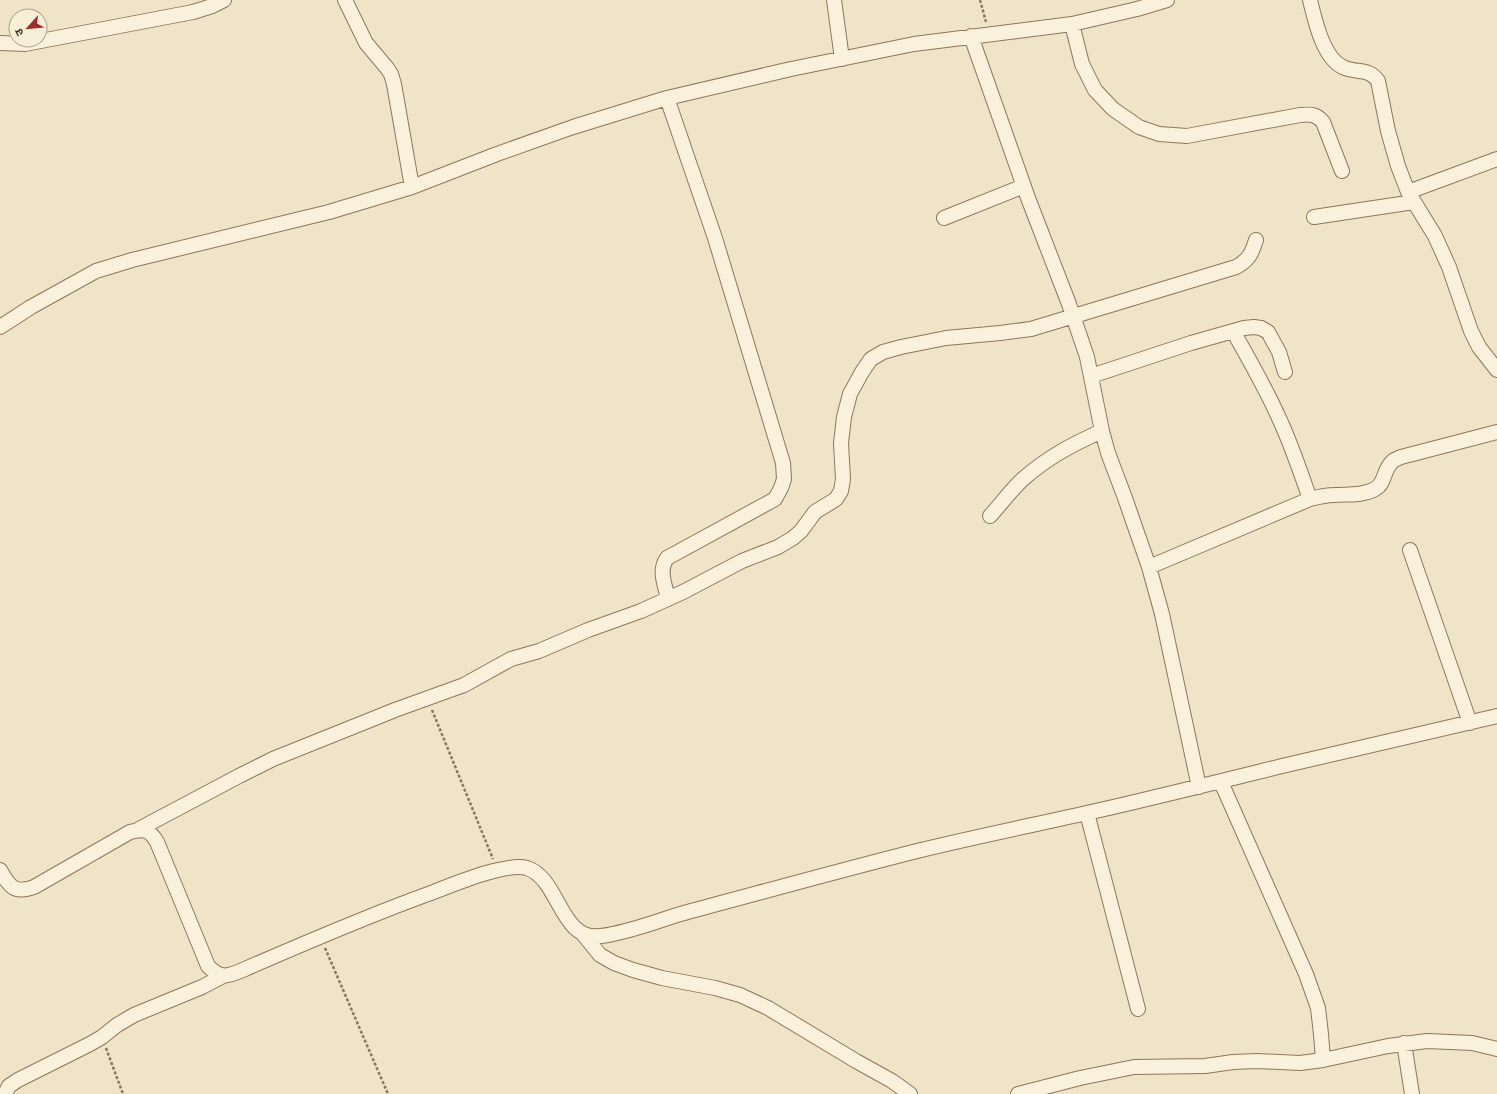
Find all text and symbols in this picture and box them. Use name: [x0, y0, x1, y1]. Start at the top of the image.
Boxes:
north arrow: [8, 8, 48, 48]
text: उ: [12, 26, 27, 38]

